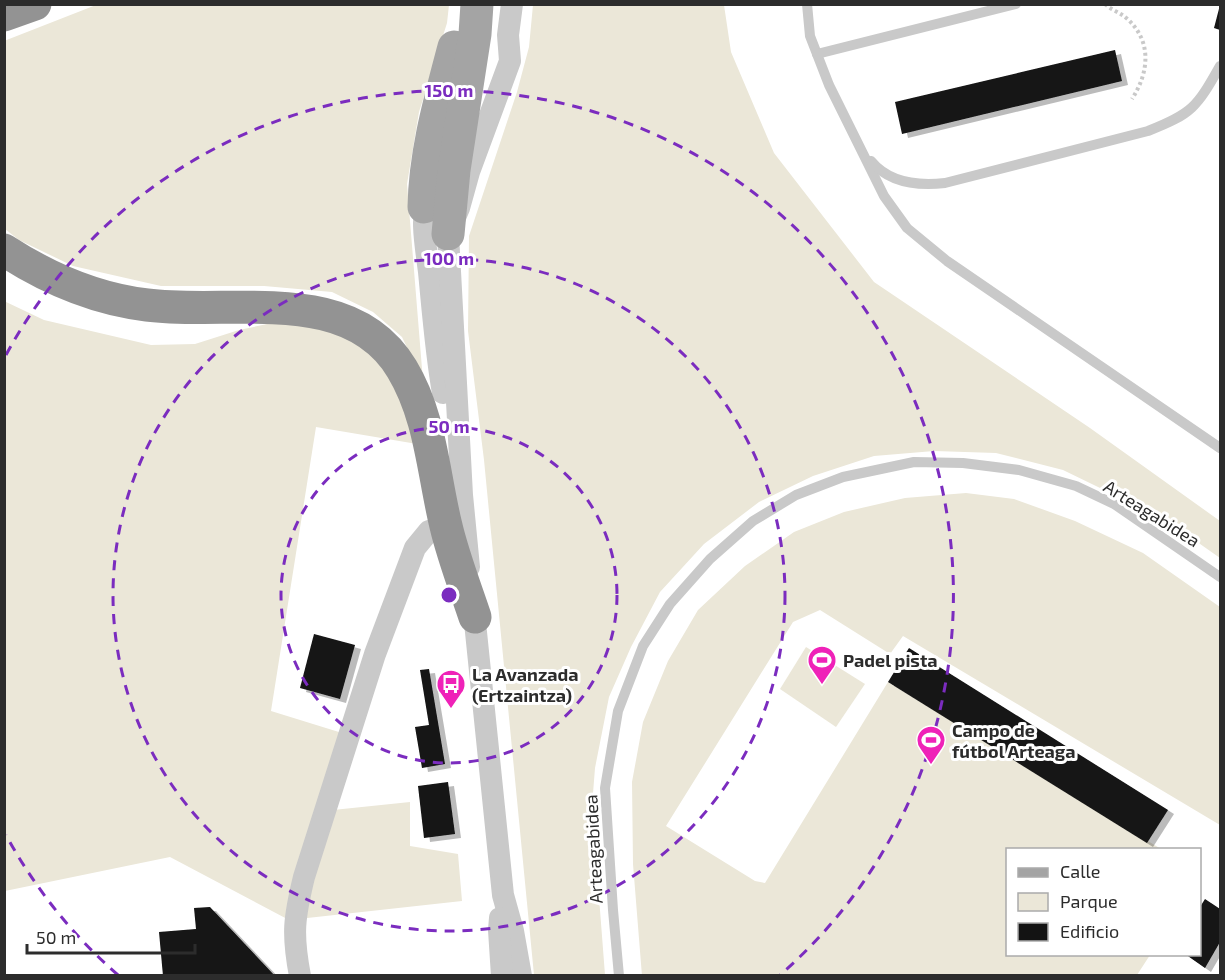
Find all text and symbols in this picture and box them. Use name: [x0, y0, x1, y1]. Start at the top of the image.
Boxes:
text: 150 m: [425, 79, 473, 101]
text: 100 m: [424, 247, 474, 269]
text: 50 m: [428, 415, 470, 437]
street label: Arteagabidea: [1100, 475, 1204, 551]
centre of rings: [439, 585, 459, 605]
sports icon: Padel pista: [806, 644, 838, 686]
place label: Padel pista: [843, 649, 938, 671]
place label: La Avanzada (Ertzaintza): [472, 663, 579, 706]
bus stop icon: La Avanzada (Ertzaintza): [435, 668, 467, 710]
place label: Campo de fútbol Arteaga: [952, 719, 1075, 762]
sports icon: Campo de fútbol Arteaga: [915, 724, 947, 766]
street label: Arteagabidea: [579, 794, 607, 904]
legend: [1006, 848, 1201, 956]
text: Calle: [1060, 860, 1101, 882]
text: Parque: [1060, 890, 1118, 912]
scale bar: [27, 917, 195, 955]
text: Edificio: [1060, 920, 1119, 942]
text: 50 m: [36, 926, 76, 948]

